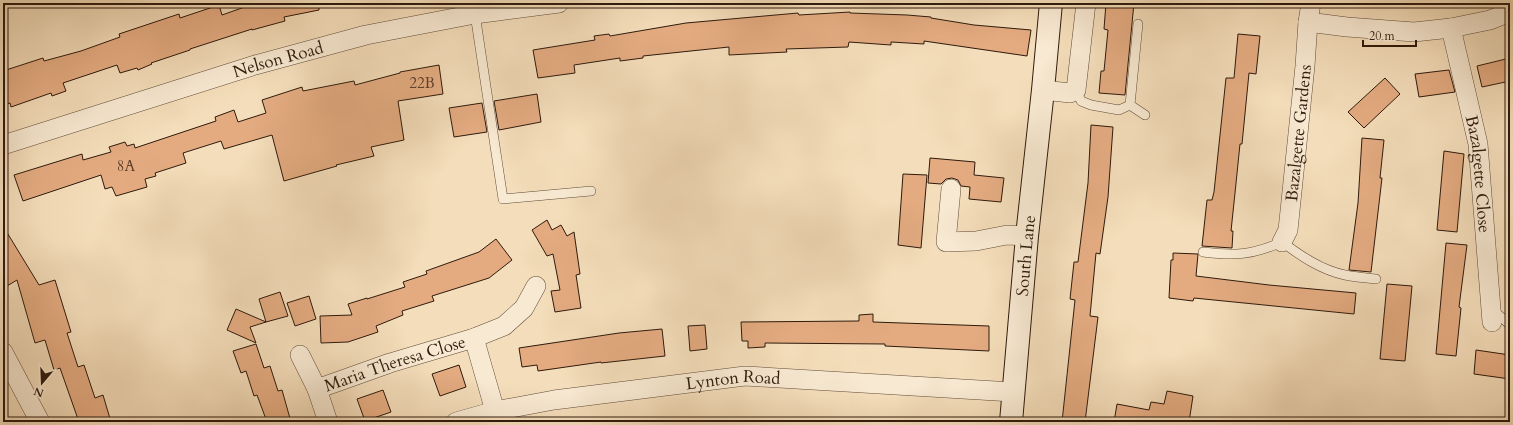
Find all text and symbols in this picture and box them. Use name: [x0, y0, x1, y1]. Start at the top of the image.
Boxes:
scale bar: [1363, 22, 1416, 48]
text: 20 m: [1369, 28, 1396, 44]
street label: Nelson Road: [230, 36, 326, 83]
street label: Bazalgette Gardens: [1280, 63, 1317, 203]
house number: 22B: [409, 73, 435, 93]
street label: Bazalgette Close: [1460, 113, 1496, 234]
house number: 8A: [117, 156, 136, 176]
street label: South Lane: [1010, 214, 1041, 297]
street label: Maria Theresa Close: [321, 330, 468, 397]
north arrow: [22, 363, 62, 403]
street label: Lynton Road: [684, 364, 781, 395]
text: N: [32, 383, 46, 401]

